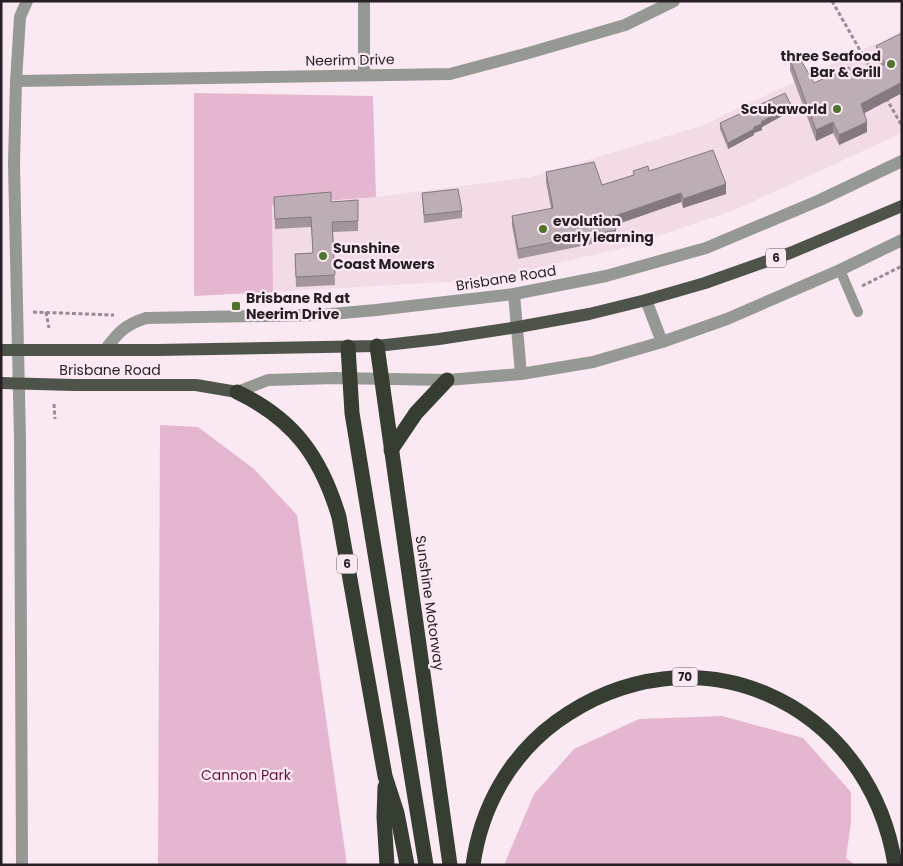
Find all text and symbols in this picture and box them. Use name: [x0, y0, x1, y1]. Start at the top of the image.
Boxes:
place label: three Seafood Bar & Grill: [781, 46, 881, 82]
street label: Neerim Drive: [305, 49, 395, 71]
marker: three Seafood Bar & Grill: [885, 58, 897, 70]
place label: Scubaworld: [741, 99, 827, 119]
marker: Scubaworld: [831, 103, 843, 115]
place label: evolution early learning: [553, 211, 654, 247]
marker: evolution early learning: [537, 223, 549, 235]
place label: Sunshine Coast Mowers: [333, 238, 435, 274]
road number: 6: [766, 248, 786, 268]
marker: Sunshine Coast Mowers: [317, 250, 329, 262]
street label: Brisbane Road: [454, 260, 558, 296]
place label: Brisbane Rd at Neerim Drive: [246, 288, 350, 324]
marker: Brisbane Rd at Neerim Drive: [230, 300, 242, 312]
street label: Brisbane Road: [59, 360, 161, 380]
street label: Sunshine Motorway: [411, 534, 449, 672]
road number: 6: [337, 554, 357, 574]
road number: 70: [672, 668, 698, 686]
park label: Cannon Park: [201, 765, 292, 785]

